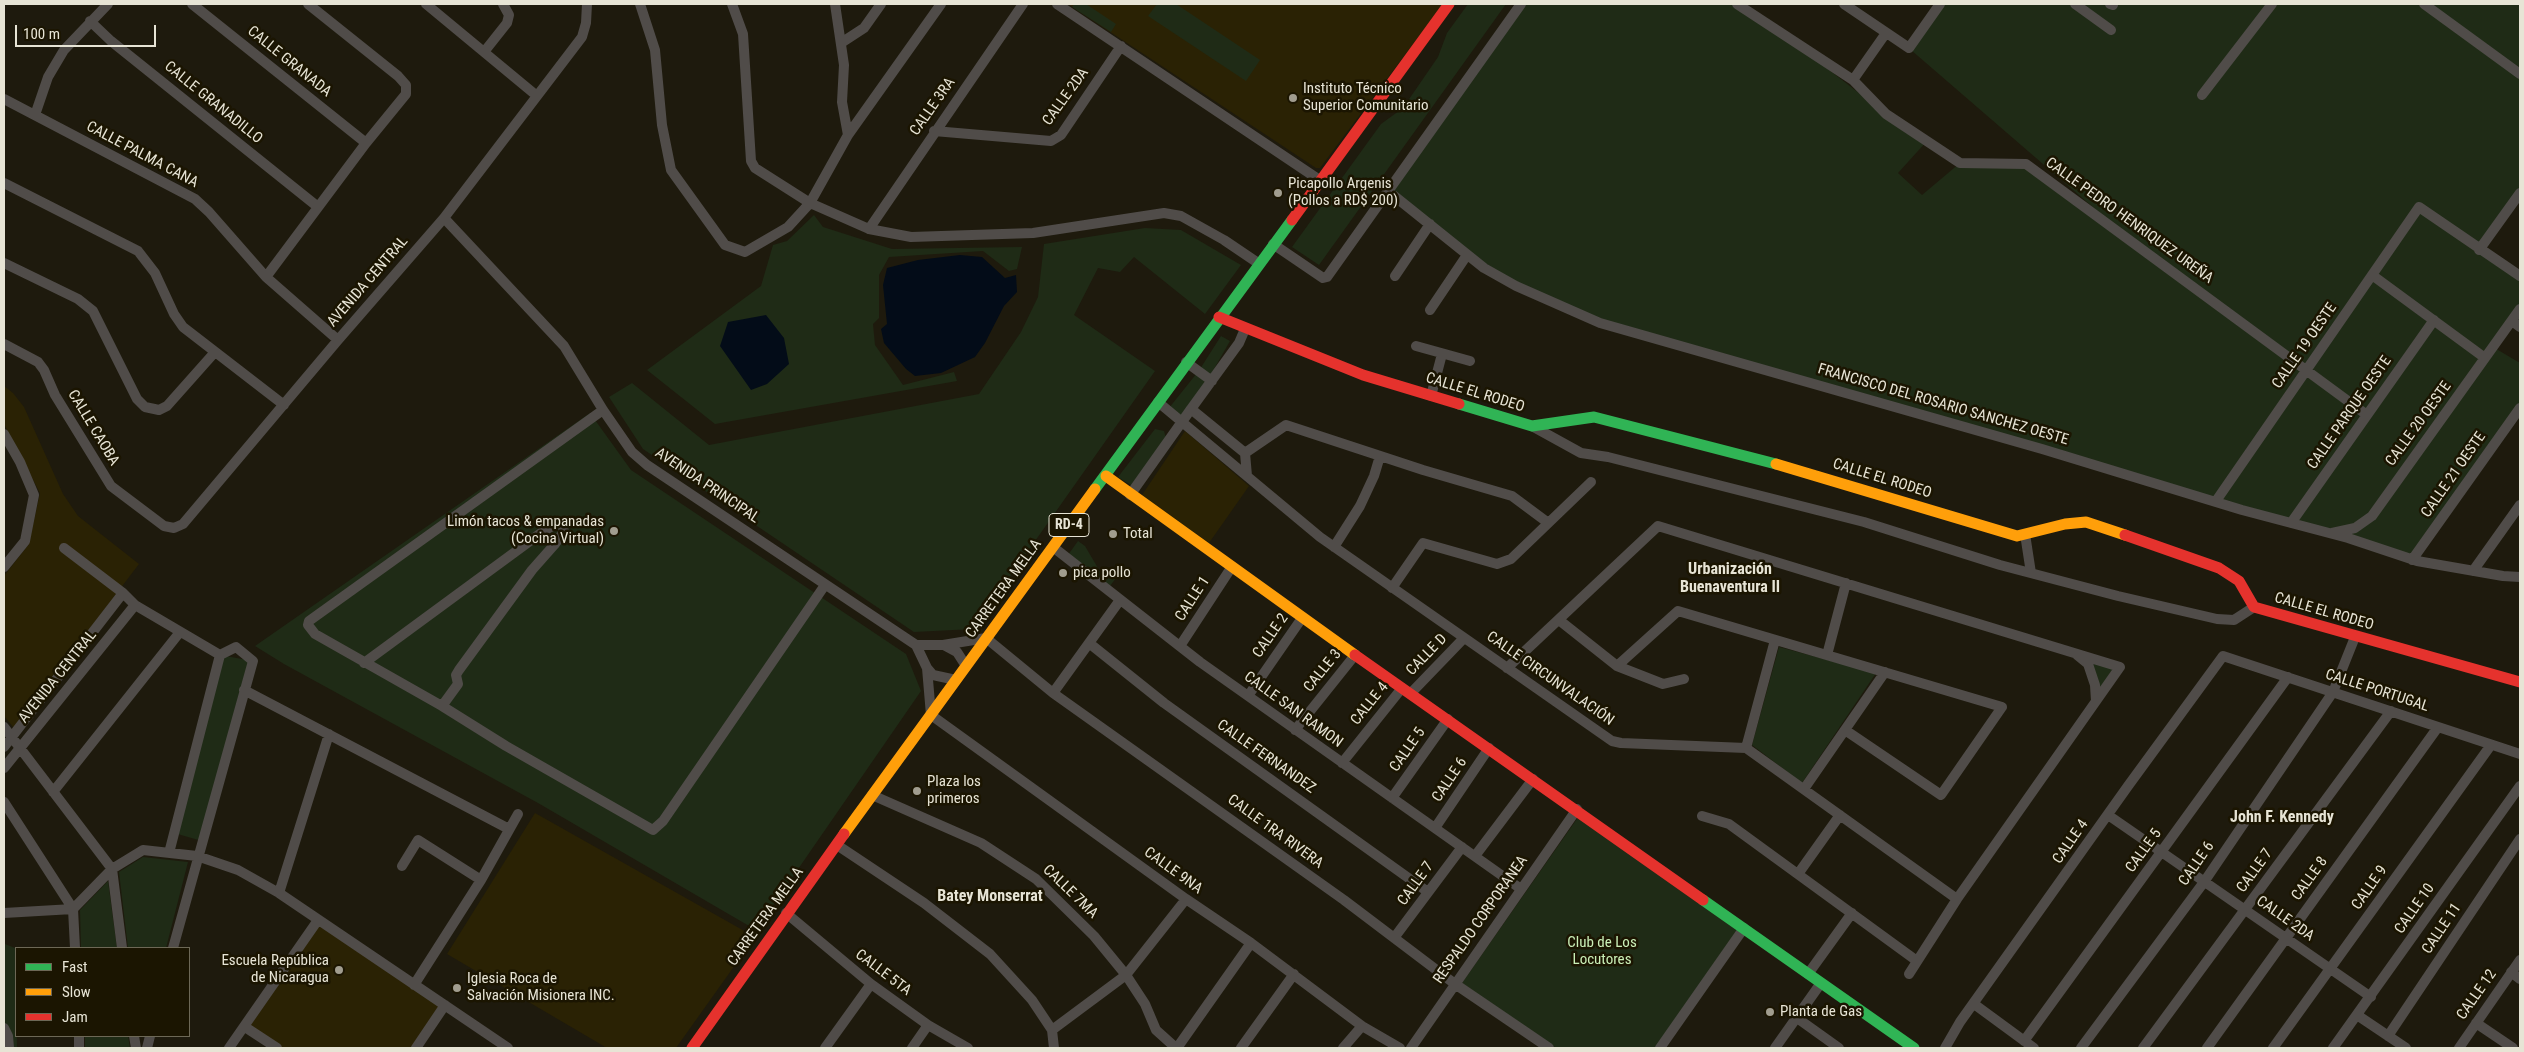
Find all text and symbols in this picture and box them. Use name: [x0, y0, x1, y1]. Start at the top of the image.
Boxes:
scale bar: [18, 15, 159, 47]
street label: CALLE GRANADA: [243, 23, 335, 101]
text: 100 m: [23, 25, 60, 43]
street label: CALLE GRANADILLO: [160, 58, 266, 148]
street label: CALLE 2DA: [1039, 65, 1093, 129]
street label: CALLE 3RA: [907, 75, 959, 139]
place label: Instituto Técnico Superior Comunitario: [1303, 80, 1428, 115]
marker: Instituto Técnico Superior Comunitario: [1287, 92, 1299, 104]
street label: CALLE PALMA CANA: [83, 118, 201, 192]
street label: CALLE PEDRO HENRIQUEZ UREÑA: [2042, 154, 2216, 288]
place label: Picapollo Argenis (Pollos a RD$ 200): [1288, 175, 1398, 210]
marker: Picapollo Argenis (Pollos a RD$ 200): [1272, 187, 1284, 199]
street label: AVENIDA CENTRAL: [324, 233, 412, 331]
street label: CALLE 19 OESTE: [2269, 300, 2341, 392]
street label: CALLE PARQUE OESTE: [2304, 353, 2396, 473]
street label: FRANCISCO DEL ROSARIO SANCHEZ OESTE: [1816, 361, 2070, 449]
street label: CALLE EL RODEO: [1423, 369, 1527, 417]
street label: CALLE 20 OESTE: [2382, 378, 2456, 470]
street label: CALLE CAOBA: [63, 387, 123, 469]
street label: CALLE 21 OESTE: [2418, 429, 2490, 521]
street label: AVENIDA PRINCIPAL: [651, 444, 763, 528]
street label: CALLE EL RODEO: [1830, 455, 1934, 503]
place label: Limón tacos & empanadas (Cocina Virtual): [447, 513, 604, 548]
road number: RD-4: [1049, 514, 1089, 536]
marker: Limón tacos & empanadas (Cocina Virtual): [608, 525, 620, 537]
place label: Total: [1123, 525, 1153, 543]
marker: Total: [1107, 528, 1119, 540]
street label: CARRETERA MELLA: [962, 536, 1046, 642]
district label: Urbanización Buenaventura II: [1680, 560, 1780, 598]
place label: pica pollo: [1073, 564, 1131, 582]
marker: pica pollo: [1057, 567, 1069, 579]
street label: CALLE 1: [1172, 573, 1214, 625]
street label: CALLE EL RODEO: [2272, 589, 2376, 635]
street label: CALLE 2: [1249, 610, 1293, 662]
street label: AVENIDA CENTRAL: [15, 627, 101, 727]
street label: CALLE CIRCUNVALACIÓN: [1483, 628, 1617, 730]
street label: CALLE D: [1403, 630, 1451, 680]
street label: CALLE 3: [1300, 646, 1346, 696]
street label: CALLE PORTUGAL: [2323, 666, 2431, 716]
street label: CALLE SAN RAMON: [1240, 668, 1346, 752]
street label: CALLE 4: [1347, 679, 1393, 729]
street label: CALLE FERNANDEZ: [1213, 716, 1319, 798]
street label: CALLE 5: [1386, 724, 1430, 776]
street label: CALLE 6: [1429, 754, 1471, 806]
place label: Plaza los primeros: [927, 773, 981, 808]
marker: Plaza los primeros: [911, 785, 923, 797]
street label: CALLE 1RA RIVERA: [1224, 791, 1326, 873]
district label: John F. Kennedy: [2230, 808, 2334, 828]
street label: CALLE 4: [2049, 816, 2093, 868]
street label: CALLE 5: [2122, 826, 2166, 876]
street label: CALLE 6: [2175, 838, 2219, 890]
street label: CALLE 9NA: [1140, 844, 1206, 898]
street label: CALLE 7: [2233, 846, 2277, 896]
street label: RESPALDO CORPORANEA: [1430, 853, 1532, 987]
street label: CALLE 8: [2288, 854, 2332, 904]
street label: CALLE 7: [1394, 859, 1438, 909]
street label: CALLE 7MA: [1039, 861, 1101, 923]
street label: CALLE 9: [2348, 862, 2392, 914]
street label: CARRETERA MELLA: [724, 864, 808, 970]
street label: CALLE 10: [2391, 880, 2439, 938]
district label: Batey Monserrat: [937, 887, 1043, 907]
street label: CALLE 2DA: [2252, 892, 2318, 946]
street label: CALLE 11: [2419, 900, 2465, 958]
park label: Club de Los Locutores: [1567, 934, 1637, 969]
street label: CALLE 5TA: [851, 946, 915, 1000]
legend: [15, 947, 190, 1037]
place label: Escuela República de Nicaragua: [221, 952, 329, 987]
text: Fast: [62, 958, 87, 976]
marker: Escuela República de Nicaragua: [333, 964, 345, 976]
street label: CALLE 12: [2453, 966, 2501, 1024]
place label: Iglesia Roca de Salvación Misionera INC.: [467, 970, 615, 1005]
marker: Iglesia Roca de Salvación Misionera INC.: [451, 982, 463, 994]
text: Slow: [62, 983, 91, 1001]
place label: Planta de Gas: [1780, 1003, 1862, 1021]
marker: Planta de Gas: [1764, 1006, 1776, 1018]
text: Jam: [62, 1008, 88, 1026]

